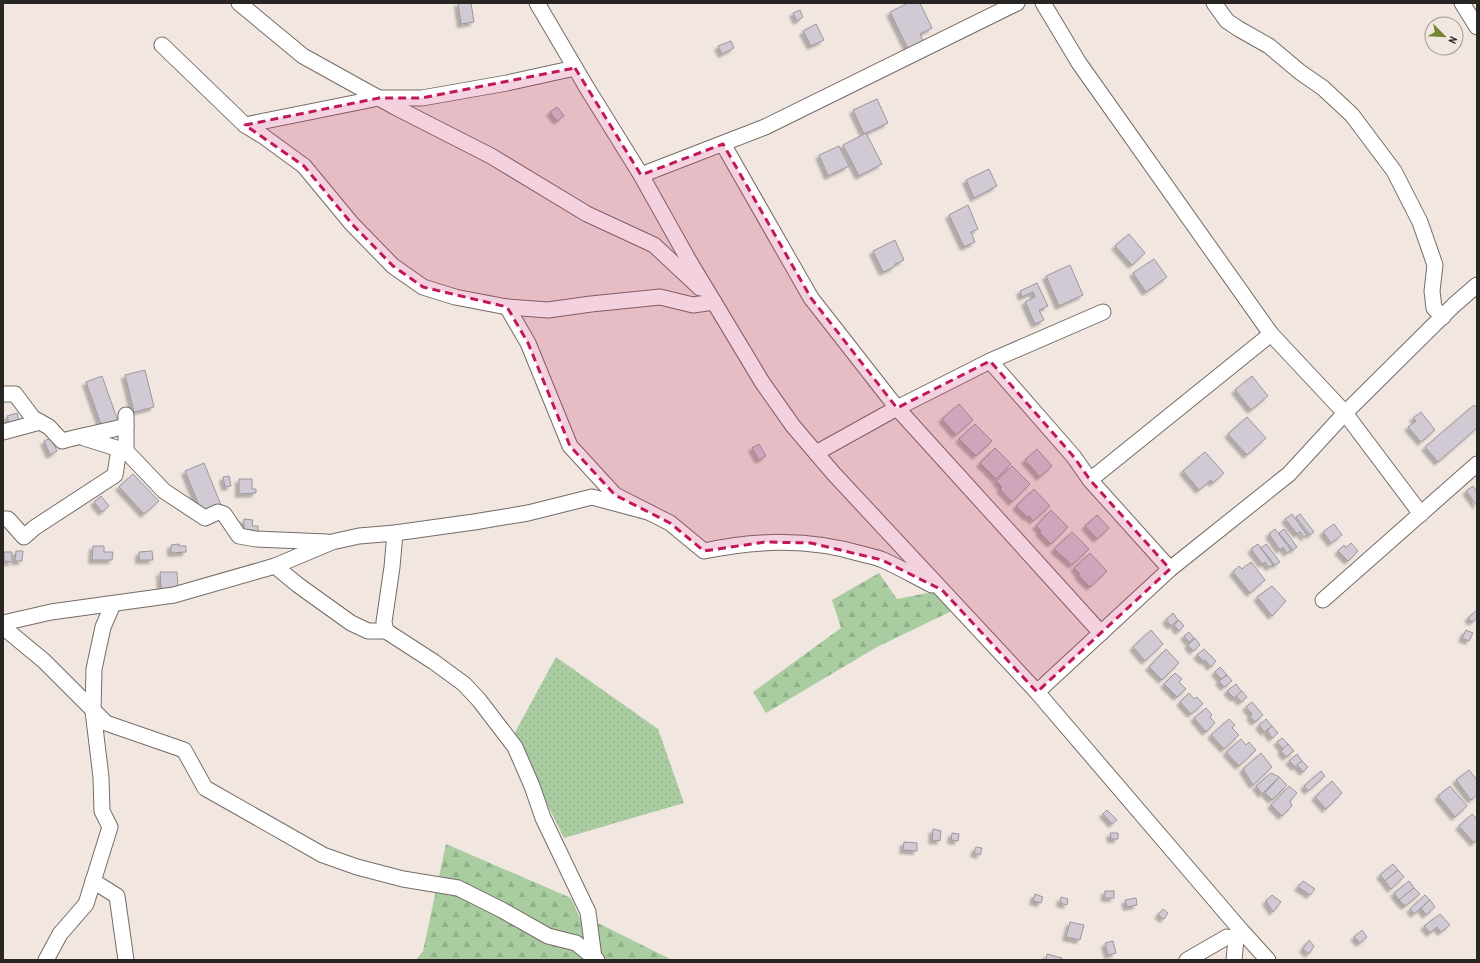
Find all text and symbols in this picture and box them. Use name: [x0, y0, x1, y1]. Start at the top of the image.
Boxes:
north arrow: [1424, 16, 1464, 56]
text: N: [1445, 34, 1461, 46]

